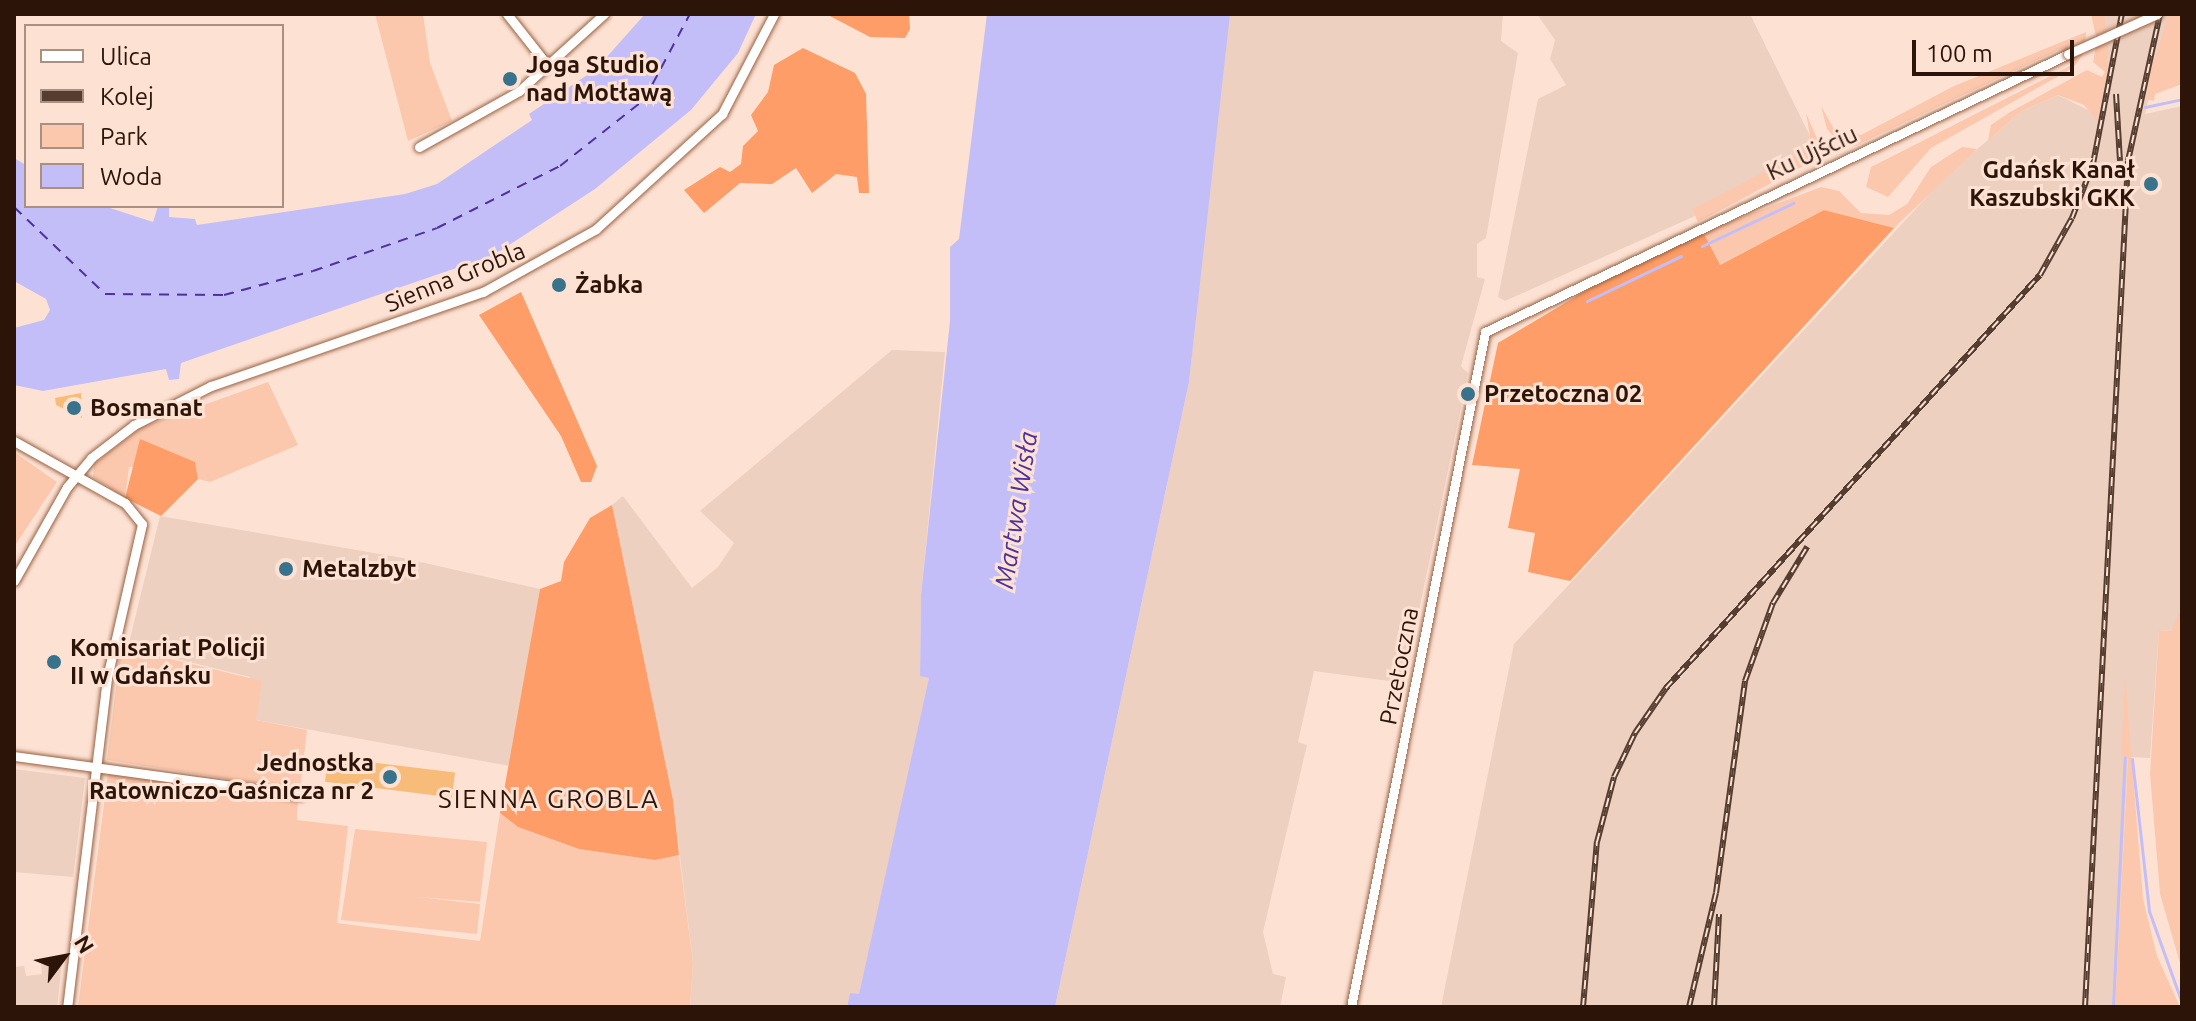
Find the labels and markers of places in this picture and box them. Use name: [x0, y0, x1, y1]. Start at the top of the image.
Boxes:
place label: Joga Studio nad Motławą: [526, 51, 672, 107]
marker: Joga Studio nad Motławą: [501, 70, 519, 88]
place label: Gdańsk Kanał Kaszubski GKK: [1969, 156, 2135, 212]
marker: Gdańsk Kanał Kaszubski GKK: [2142, 175, 2160, 193]
place label: Żabka: [575, 271, 643, 299]
marker: Żabka: [550, 276, 568, 294]
place label: Przetoczna 02: [1484, 380, 1642, 408]
marker: Przetoczna 02: [1459, 385, 1477, 403]
place label: Bosmanat: [90, 394, 203, 422]
marker: Bosmanat: [65, 399, 83, 417]
place label: Metalzbyt: [302, 555, 417, 583]
marker: Metalzbyt: [277, 560, 295, 578]
place label: Komisariat Policji II w Gdańsku: [70, 634, 265, 690]
marker: Komisariat Policji II w Gdańsku: [45, 653, 63, 671]
place label: Jednostka Ratowniczo-Gaśnicza nr 2: [89, 749, 374, 805]
marker: Jednostka Ratowniczo-Gaśnicza nr 2: [381, 768, 399, 786]

